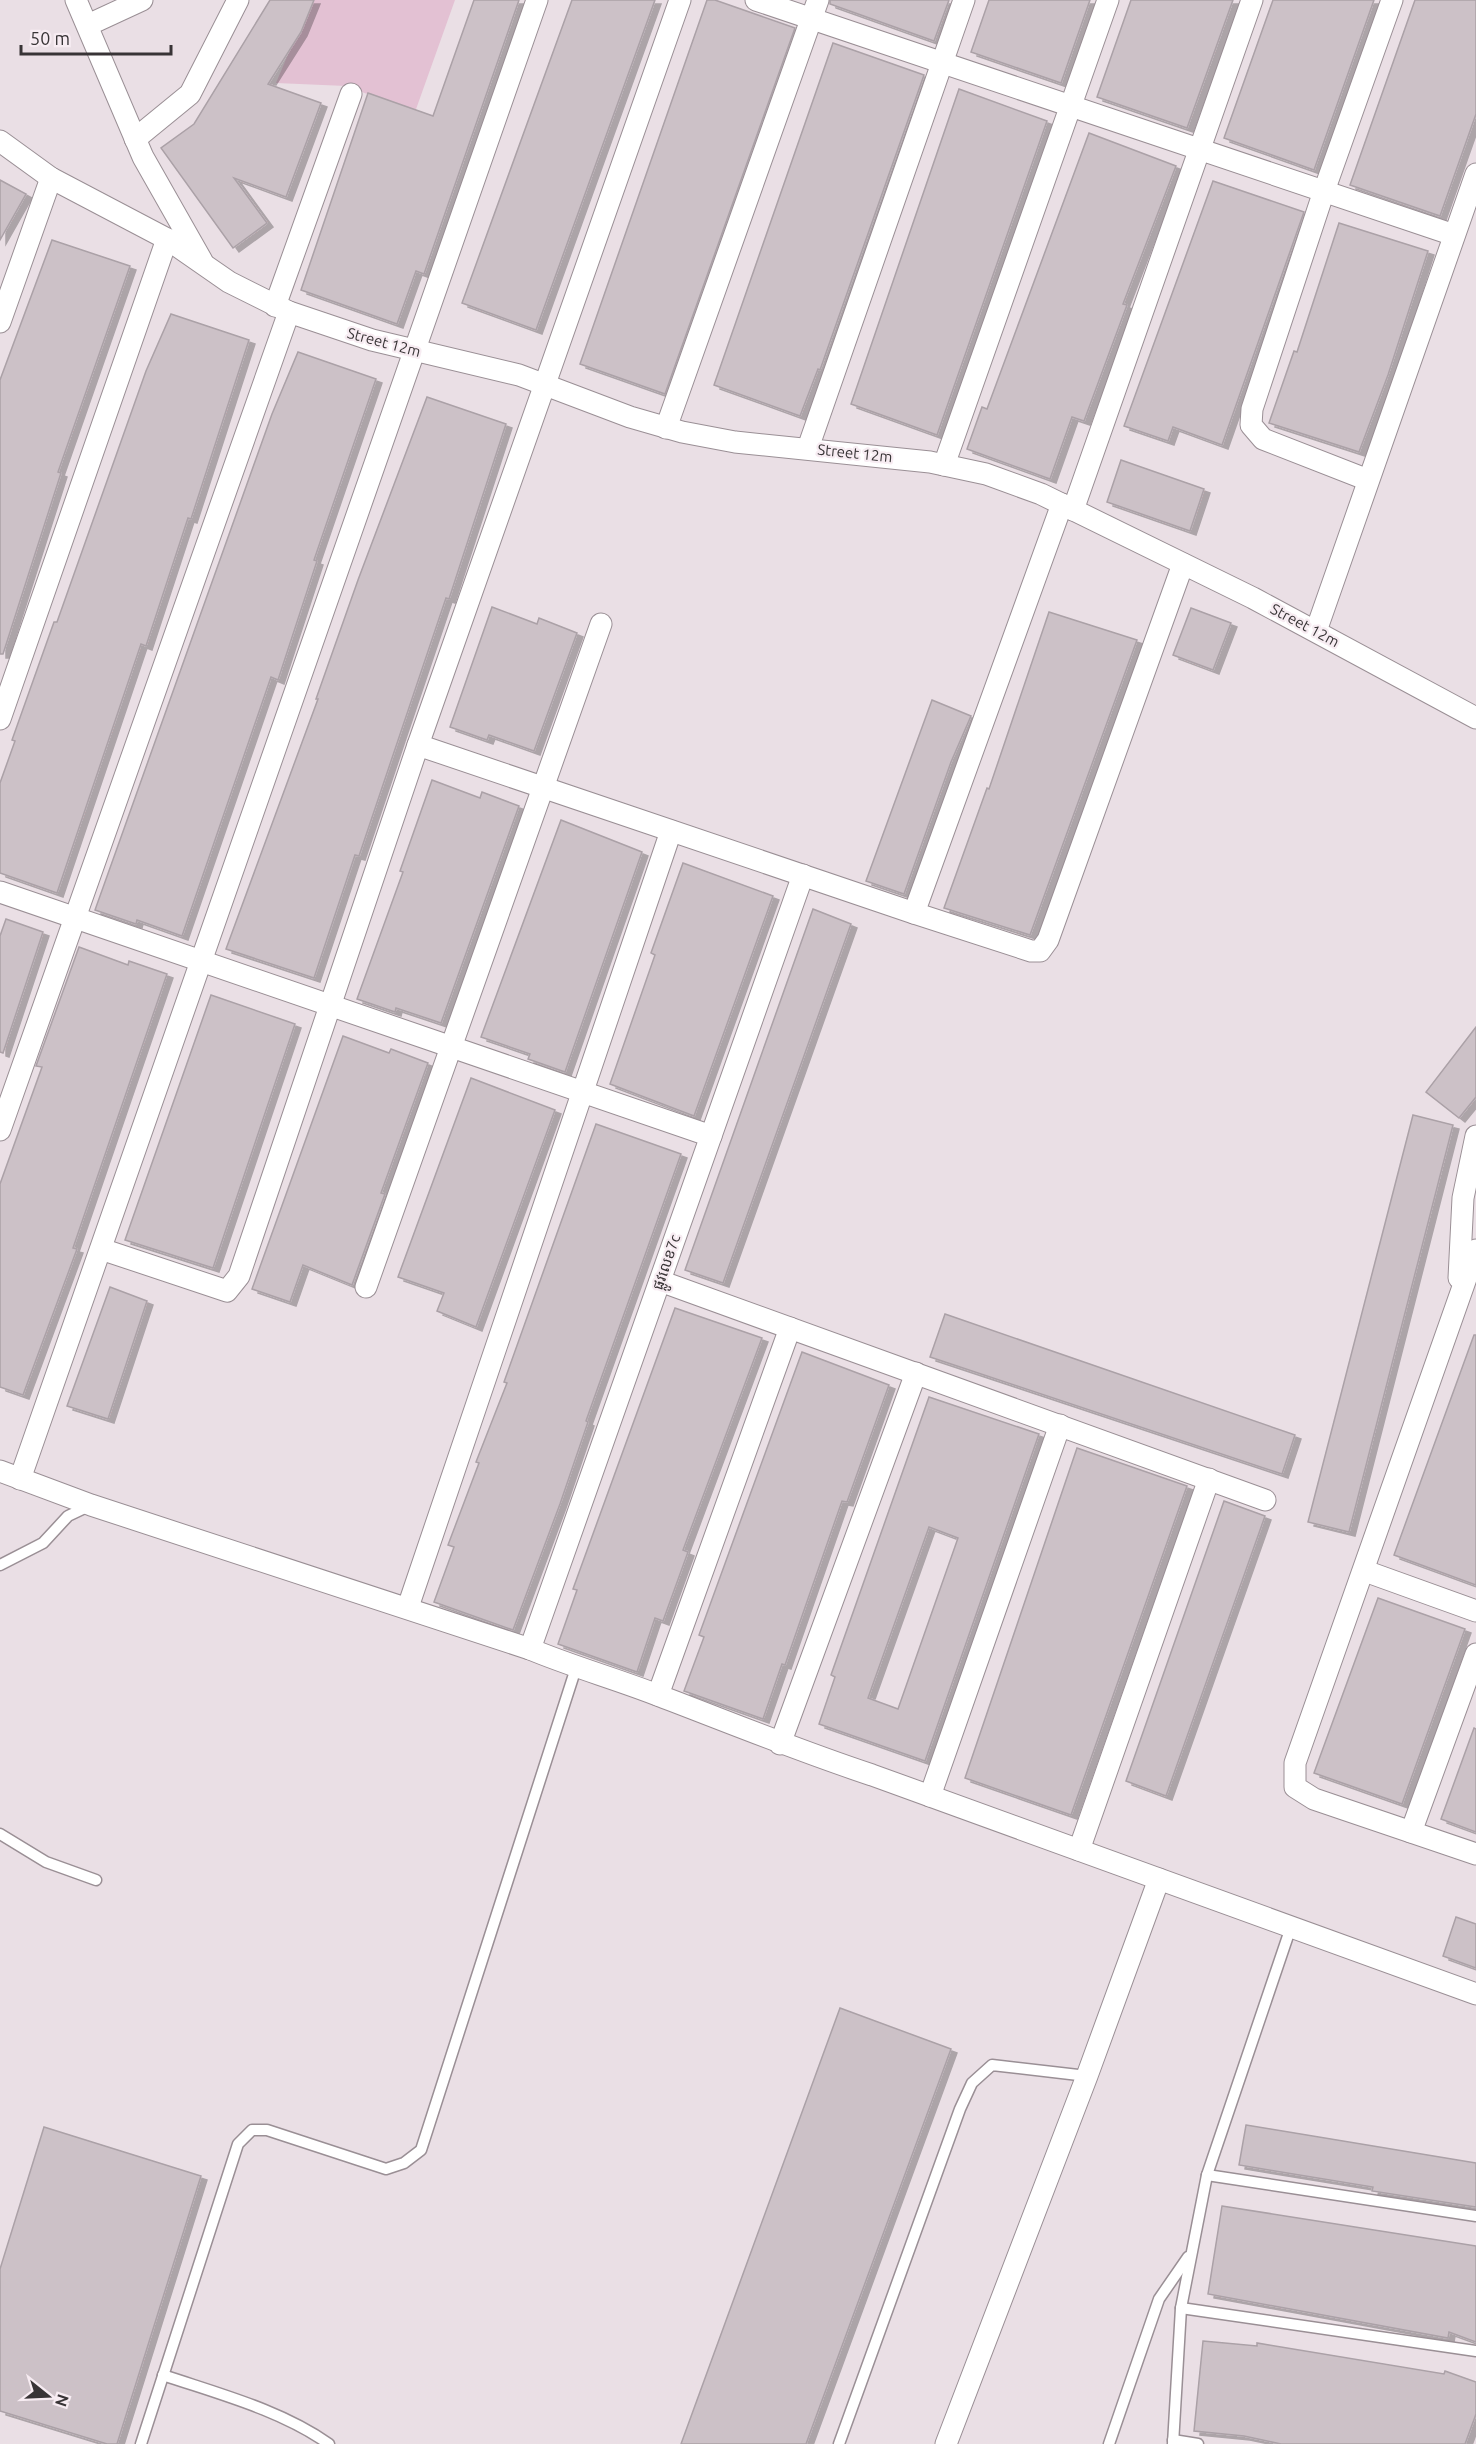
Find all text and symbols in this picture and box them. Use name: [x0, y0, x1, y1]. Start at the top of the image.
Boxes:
scale bar: [21, 18, 171, 56]
text: 50 m: [30, 28, 70, 48]
street label: Street 12m: [345, 324, 423, 360]
street label: Street 12m: [817, 441, 893, 465]
street label: Street 12m: [1268, 600, 1342, 650]
street label: ផ្លូវលេខ7c: [649, 1232, 689, 1294]
north arrow: [18, 2366, 78, 2426]
text: N: [52, 2392, 73, 2409]

